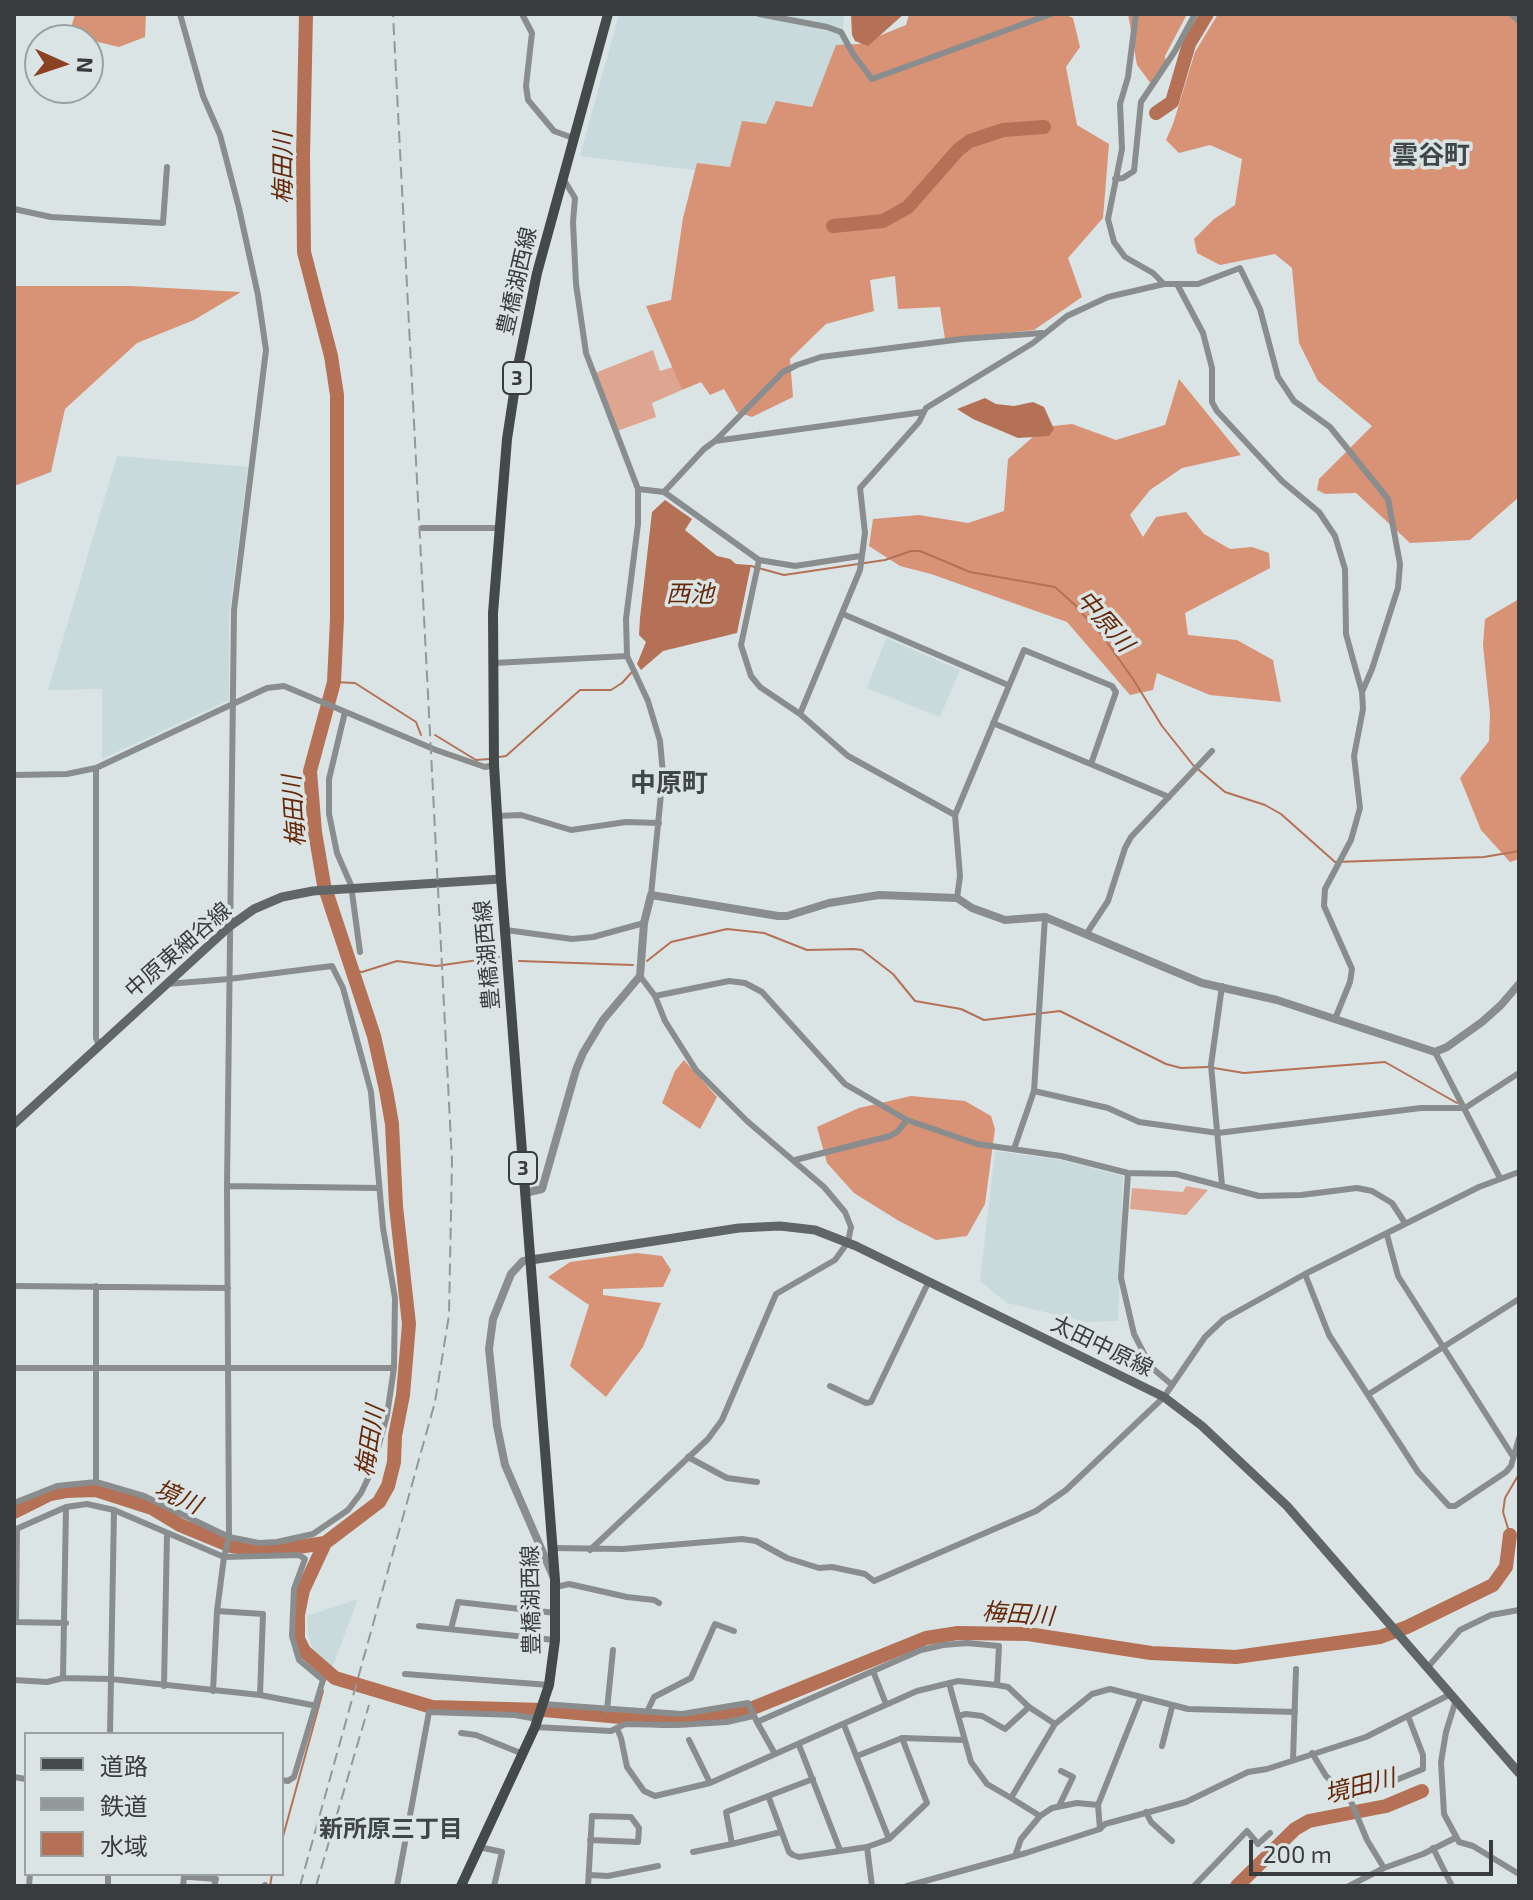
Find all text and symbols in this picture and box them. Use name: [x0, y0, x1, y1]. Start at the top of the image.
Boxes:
north arrow: [24, 24, 104, 104]
text: N: [73, 57, 99, 74]
water label: 梅田川: [269, 132, 297, 204]
district label: 雲谷町: [1392, 139, 1470, 171]
street label: 豊橋湖西線: [492, 224, 542, 338]
road number: 3: [503, 362, 531, 394]
water label: 西池: [666, 580, 714, 608]
water label: 中原川: [1071, 584, 1139, 658]
district label: 中原町: [630, 767, 708, 799]
water label: 梅田川: [277, 774, 311, 848]
street label: 中原東細谷線: [120, 897, 236, 1003]
street label: 豊橋湖西線: [469, 899, 505, 1011]
road number: 3: [509, 1152, 537, 1184]
street label: 太田中原線: [1047, 1310, 1157, 1382]
water label: 梅田川: [350, 1403, 390, 1479]
water label: 境川: [150, 1474, 206, 1520]
street label: 豊橋湖西線: [517, 1545, 545, 1655]
water label: 梅田川: [981, 1597, 1055, 1631]
legend: [24, 1732, 284, 1876]
text: 道路: [100, 1751, 148, 1780]
water label: 境田川: [1322, 1763, 1398, 1809]
text: 鉄道: [100, 1791, 148, 1820]
district label: 新所原三丁目: [319, 1815, 463, 1843]
scale bar: [1253, 1824, 1497, 1874]
text: 水域: [100, 1831, 148, 1860]
text: 200 m: [1263, 1839, 1332, 1868]

